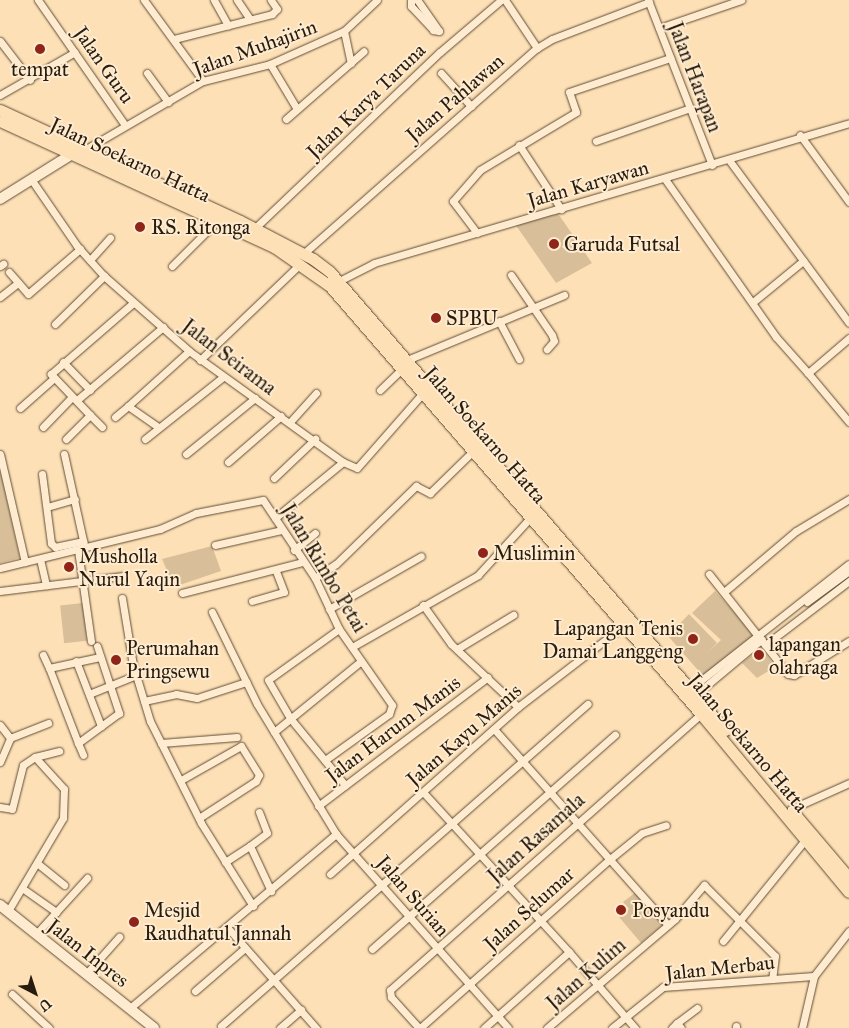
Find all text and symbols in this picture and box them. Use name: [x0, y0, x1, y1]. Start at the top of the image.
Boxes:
street label: Jalan Muhajirin: [190, 15, 320, 81]
street label: Jalan Harapan: [663, 19, 727, 135]
street label: Jalan Guru: [69, 22, 139, 108]
street label: Jalan Karya Taruna: [302, 38, 430, 164]
marker: tempat: [34, 43, 46, 55]
street label: Jalan Pahlawan: [401, 49, 509, 147]
place label: tempat: [11, 57, 69, 81]
street label: Jalan Soekarno Hatta: [46, 112, 214, 208]
street label: Jalan Karyawan: [525, 155, 651, 213]
place label: RS. Ritonga: [151, 215, 250, 239]
marker: RS. Ritonga: [133, 220, 147, 234]
place label: Garuda Futsal: [564, 232, 680, 256]
marker: Garuda Futsal: [548, 238, 560, 250]
place label: SPBU: [446, 306, 498, 330]
marker: SPBU: [430, 312, 442, 324]
street label: Jalan Seirama: [177, 314, 281, 400]
street label: Jalan Soekarno Hatta: [419, 361, 551, 509]
street label: Jalan Rimbo Petai: [276, 499, 372, 637]
place label: Muslimin: [493, 541, 575, 565]
place label: Musholla Nurul Yaqin: [79, 544, 180, 591]
marker: Muslimin: [477, 547, 489, 559]
marker: Musholla Nurul Yaqin: [63, 561, 75, 573]
place label: Lapangan Tenis Damai Langgeng: [543, 616, 683, 663]
place label: lapangan olahraga: [769, 632, 841, 679]
marker: Lapangan Tenis Damai Langgeng: [687, 633, 699, 645]
place label: Perumahan Pringsewu: [126, 636, 219, 683]
marker: lapangan olahraga: [753, 649, 765, 661]
marker: Perumahan Pringsewu: [110, 654, 122, 666]
street label: Jalan Soekarno Hatta: [683, 669, 813, 817]
street label: Jalan Harum Manis: [321, 670, 465, 788]
street label: Jalan Kayu Manis: [402, 679, 526, 791]
street label: Jalan Rasamala: [482, 788, 590, 888]
street label: Jalan Surian: [371, 851, 455, 941]
street label: Jalan Selumar: [479, 862, 579, 956]
place label: Mesjid Raudhatul Jannah: [144, 898, 291, 945]
place label: Posyandu: [632, 898, 710, 922]
marker: Posyandu: [614, 903, 628, 917]
street label: Jalan Inpres: [42, 914, 134, 992]
marker: Mesjid Raudhatul Jannah: [128, 916, 140, 928]
street label: Jalan Kulim: [541, 933, 631, 1015]
street label: Jalan Merbau: [664, 950, 776, 986]
north arrow: [10, 968, 60, 1018]
text: U: [35, 995, 55, 1015]

